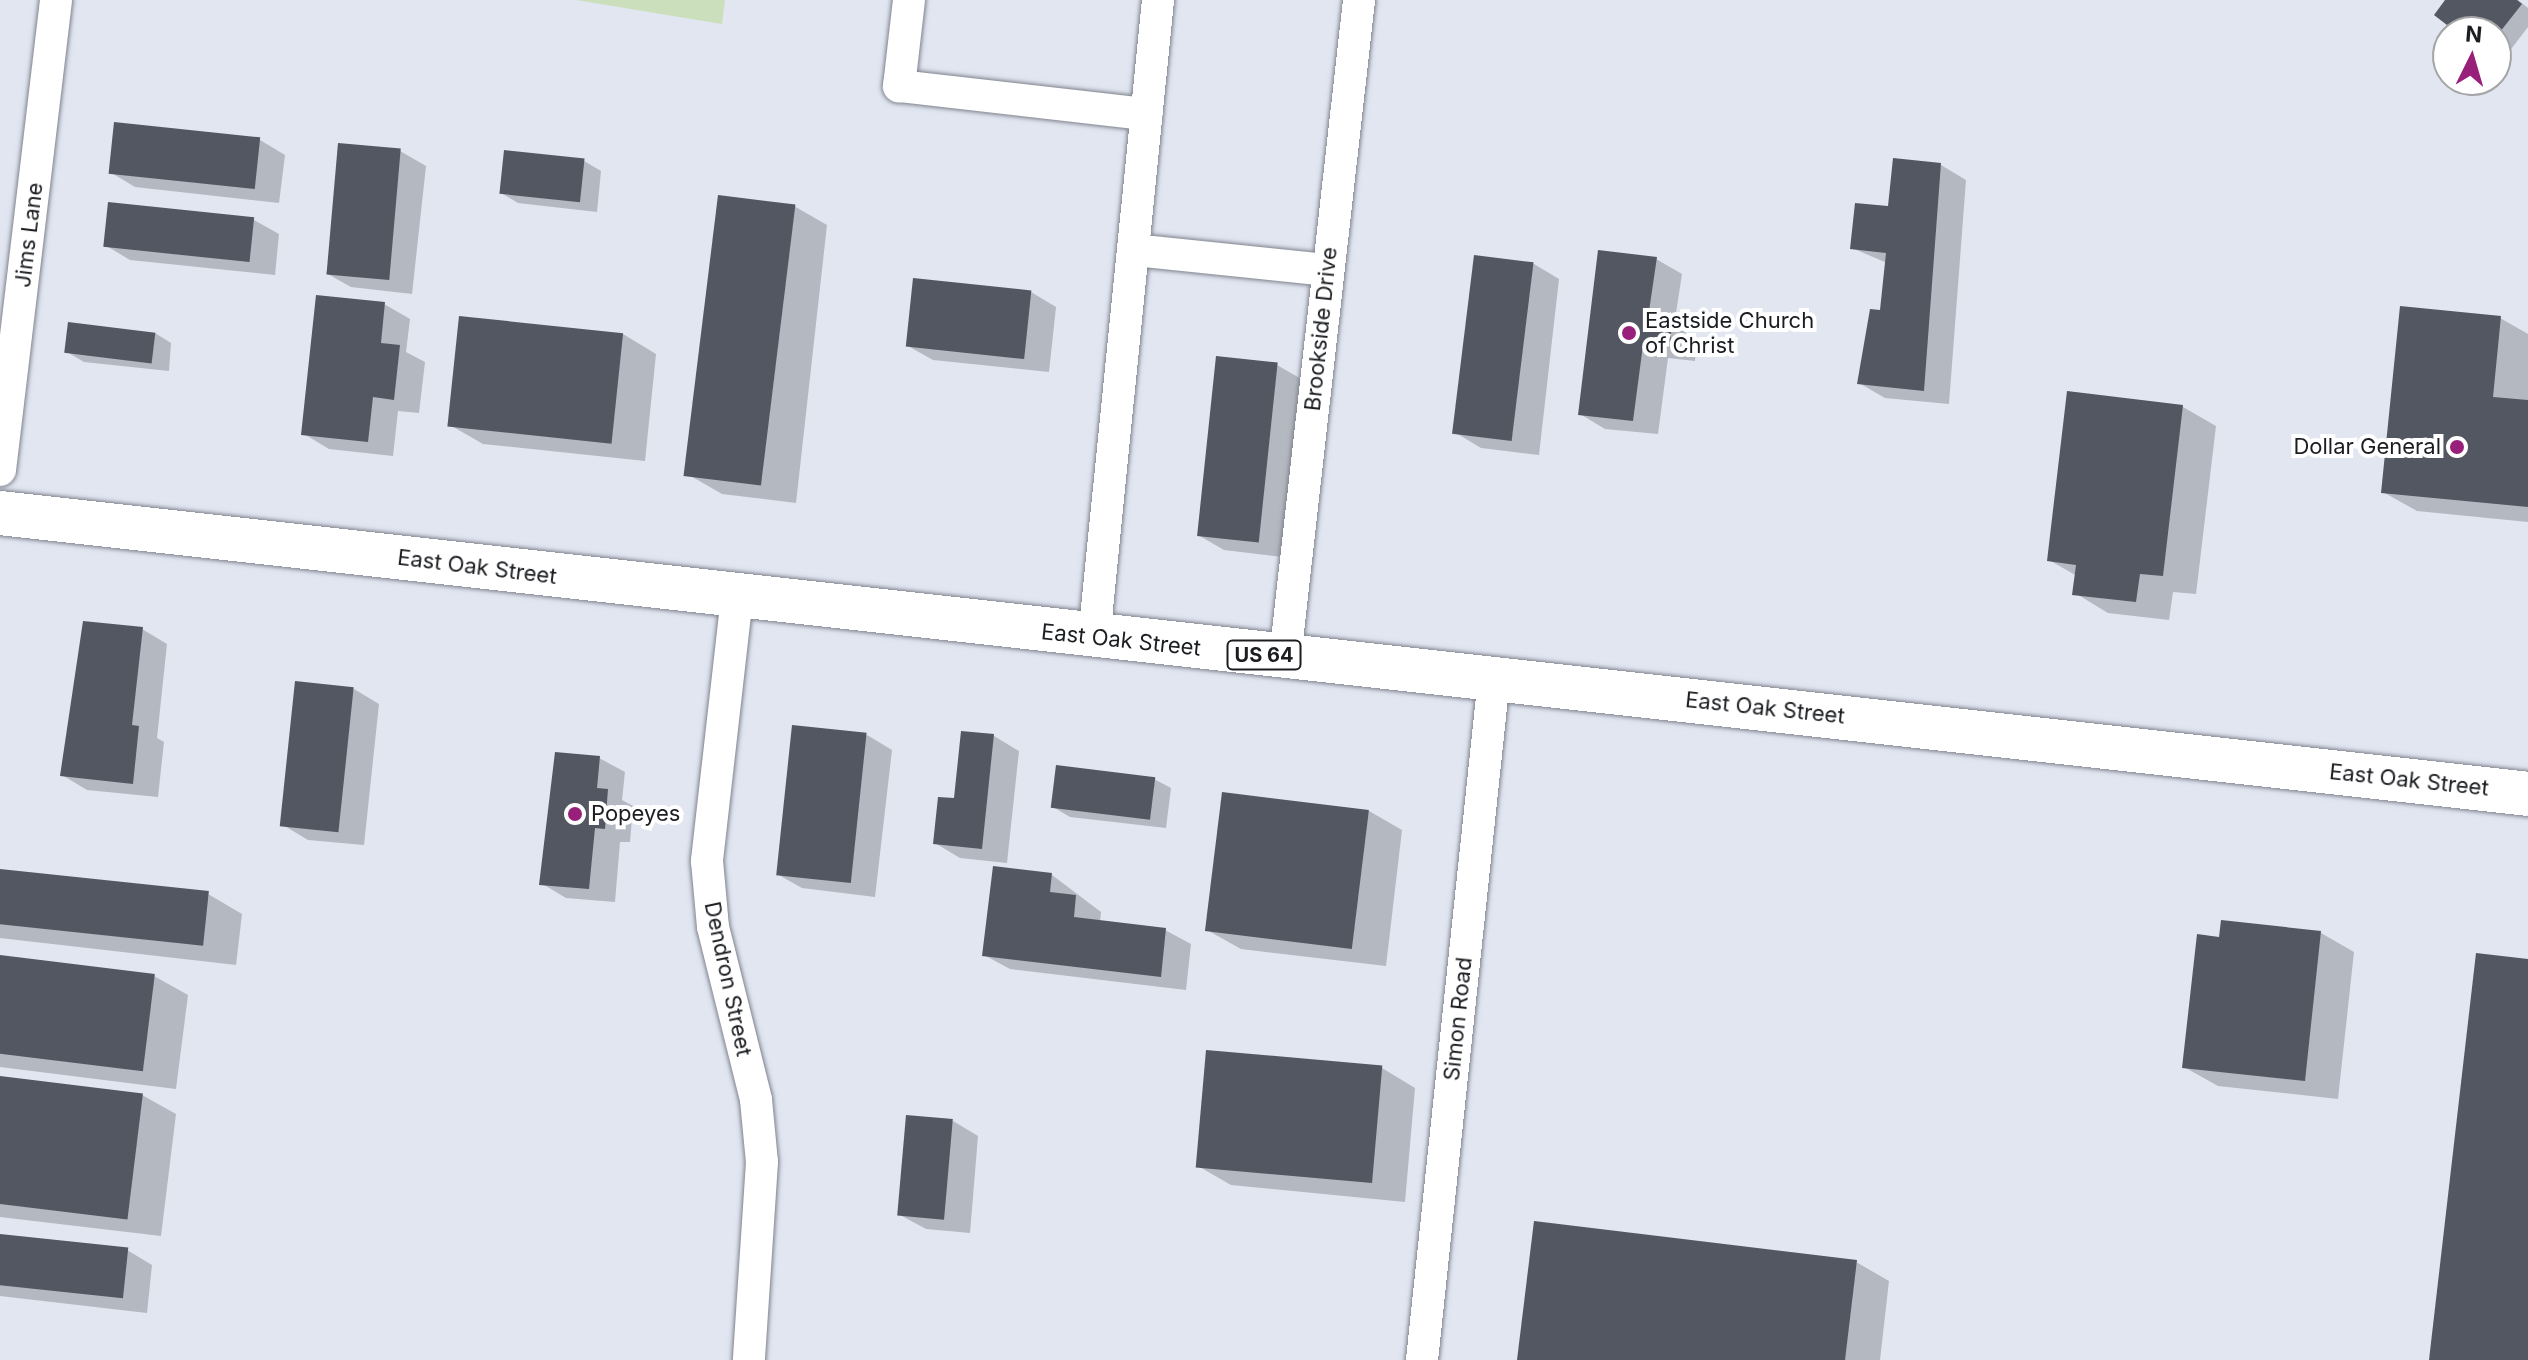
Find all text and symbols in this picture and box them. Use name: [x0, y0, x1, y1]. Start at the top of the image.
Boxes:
north arrow: [2432, 16, 2512, 96]
text: N: [2464, 20, 2483, 48]
street label: Jims Lane: [9, 181, 49, 289]
street label: Brookside Drive: [1299, 246, 1343, 412]
place label: Eastside Church of Christ: [1645, 307, 1814, 358]
marker: Eastside Church of Christ: [1620, 324, 1638, 342]
place label: Dollar General: [2293, 434, 2441, 460]
marker: Dollar General: [2448, 438, 2466, 456]
street label: East Oak Street: [396, 544, 558, 590]
street label: East Oak Street: [1040, 619, 1202, 661]
road number: US 64: [1226, 639, 1302, 671]
street label: East Oak Street: [1684, 687, 1846, 729]
street label: East Oak Street: [2328, 759, 2490, 801]
place label: Popeyes: [591, 801, 680, 827]
marker: Popeyes: [566, 805, 584, 823]
street label: Dendron Street: [699, 899, 757, 1059]
street label: Simon Road: [1438, 956, 1478, 1082]

